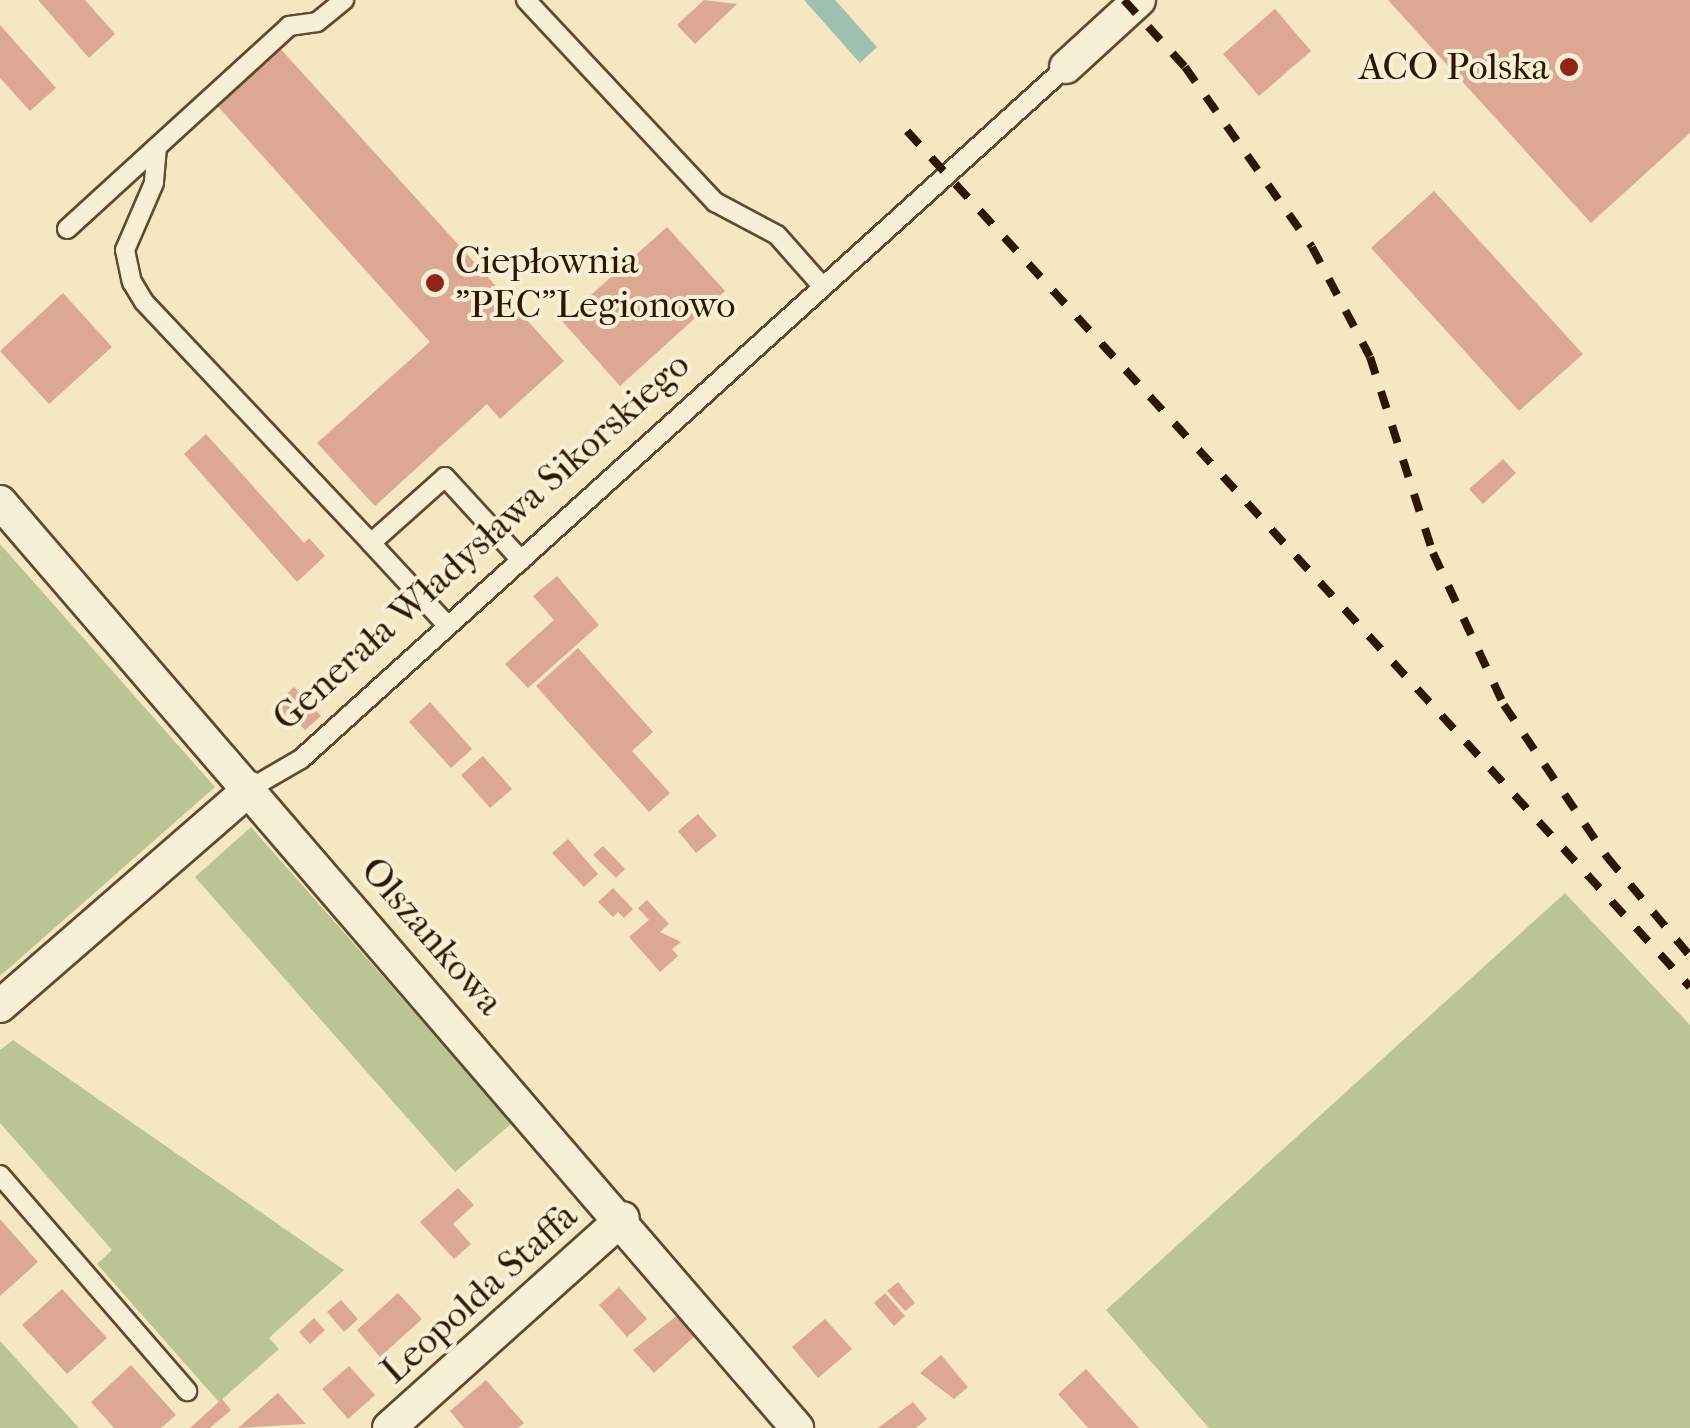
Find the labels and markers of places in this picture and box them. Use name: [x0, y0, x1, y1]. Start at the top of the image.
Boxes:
place label: ACO Polska: [1359, 44, 1549, 90]
marker: ACO Polska: [1558, 56, 1580, 78]
place label: Ciepłownia "PEC"Legionowo: [455, 238, 736, 328]
marker: Ciepłownia "PEC"Legionowo: [424, 272, 446, 294]

